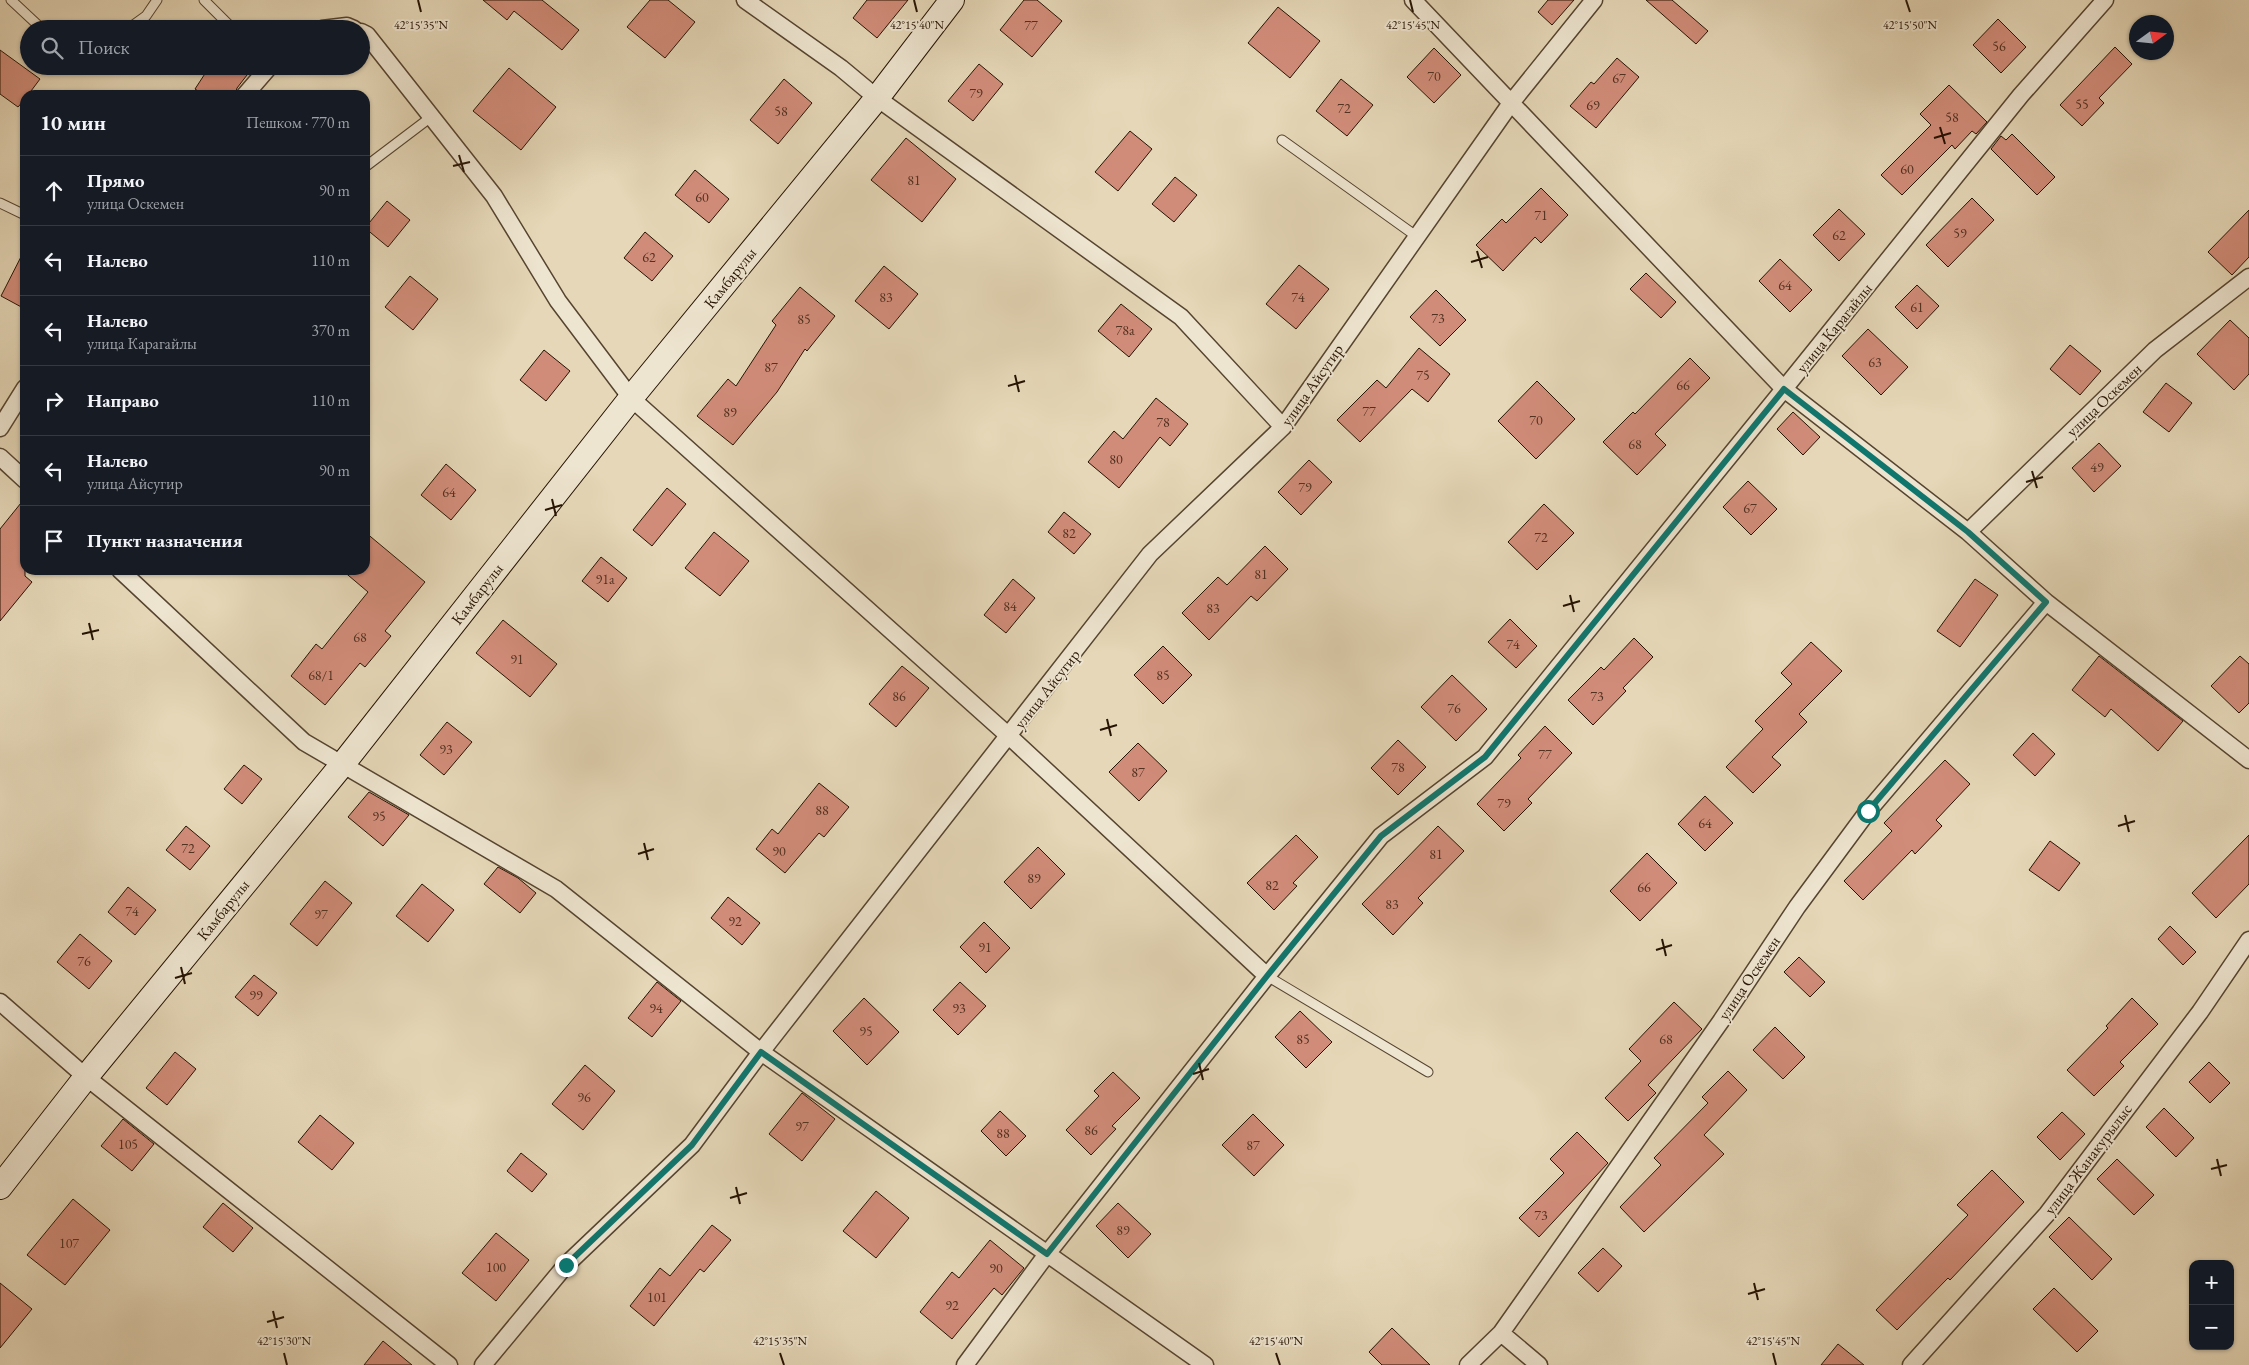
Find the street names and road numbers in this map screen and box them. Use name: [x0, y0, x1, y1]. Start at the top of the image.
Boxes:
street label: Камбарулы: [699, 243, 761, 313]
street label: улица Карагайлы: [1791, 279, 1877, 377]
street label: улица Айсугир: [1276, 340, 1348, 430]
street label: улица Оскемен: [2062, 359, 2146, 441]
street label: Камбарулы: [446, 559, 508, 629]
street label: улица Айсугир: [1009, 645, 1085, 733]
street label: Камбарулы: [192, 875, 254, 945]
street label: улица Оскемен: [1713, 932, 1785, 1024]
street label: улица Жанакурылыс: [2039, 1099, 2137, 1219]

